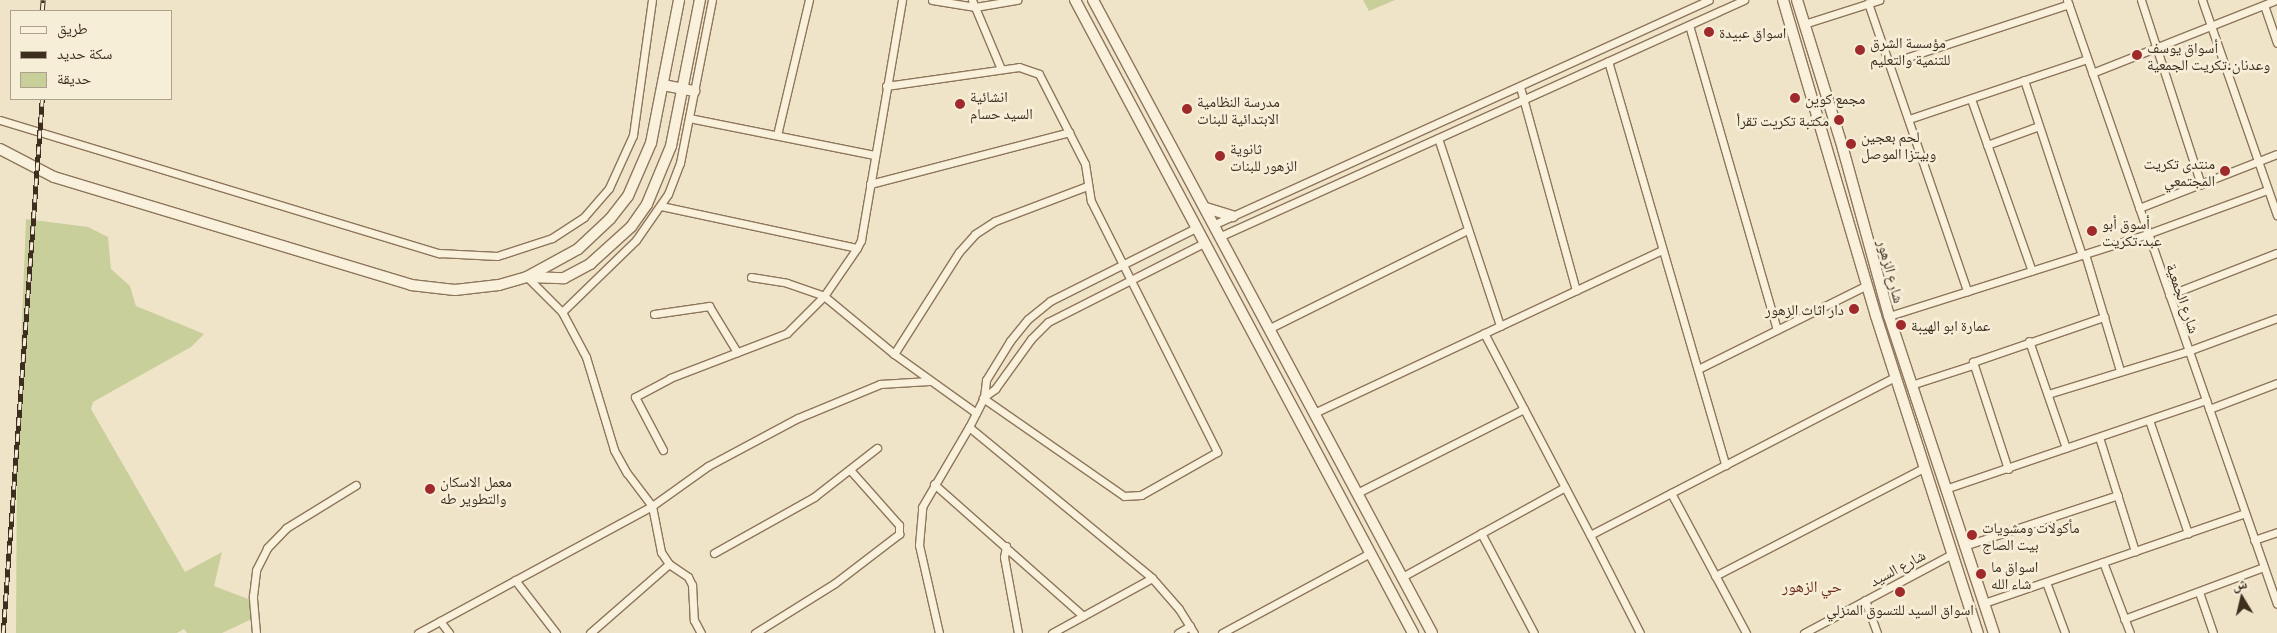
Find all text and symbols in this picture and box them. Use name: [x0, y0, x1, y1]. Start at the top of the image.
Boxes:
legend: [10, 10, 172, 100]
text: طريق: [57, 16, 88, 39]
place label: اسواق عبيدة: [1719, 23, 1786, 41]
marker: اسواق عبيدة: [1703, 26, 1715, 38]
place label: مؤسسة الشرق للتنمية والتعليم: [1870, 32, 1950, 67]
place label: أسواق يوسف وعدنان.تكريت الجمعية: [2147, 37, 2270, 72]
text: سكة حديد: [57, 41, 112, 64]
marker: مؤسسة الشرق للتنمية والتعليم: [1854, 44, 1866, 56]
marker: أسواق يوسف وعدنان.تكريت الجمعية: [2131, 49, 2143, 61]
text: حديقة: [57, 66, 91, 89]
place label: انشائية السيد حسام: [970, 86, 1033, 121]
place label: مجمع كوين: [1805, 89, 1865, 107]
place label: مدرسة النظامية الابتدائية للبنات: [1197, 91, 1280, 126]
marker: مجمع كوين: [1789, 92, 1801, 104]
marker: انشائية السيد حسام: [954, 98, 966, 110]
marker: مدرسة النظامية الابتدائية للبنات: [1181, 103, 1193, 115]
place label: مكتبة تكريت تقرأ: [1737, 111, 1829, 129]
marker: مكتبة تكريت تقرأ: [1833, 114, 1845, 126]
place label: لحم بعجين وبيتزا الموصل: [1861, 126, 1936, 161]
place label: ثانوية الزهور للبنات: [1230, 138, 1297, 173]
marker: لحم بعجين وبيتزا الموصل: [1845, 138, 1857, 150]
marker: ثانوية الزهور للبنات: [1214, 150, 1226, 162]
place label: منتدى تكريت المجتمعي: [2144, 153, 2215, 188]
marker: منتدى تكريت المجتمعي: [2219, 165, 2231, 177]
place label: أسوق أبو عبد.تكريت: [2102, 213, 2162, 248]
marker: أسوق أبو عبد.تكريت: [2086, 225, 2098, 237]
street label: شارع الزهور: [1875, 237, 1909, 305]
street label: شارع الجمعية: [2164, 261, 2204, 335]
place label: دار اثاث الزهور: [1765, 300, 1844, 318]
marker: دار اثاث الزهور: [1848, 303, 1860, 315]
place label: عمارة ابو الهيبة: [1911, 316, 1990, 334]
marker: عمارة ابو الهيبة: [1895, 319, 1907, 331]
place label: معمل الاسكان والتطوير طه: [440, 471, 512, 506]
marker: معمل الاسكان والتطوير طه: [424, 483, 436, 495]
place label: مأكولات ومشويات بيت الصاج: [1982, 517, 2080, 552]
marker: مأكولات ومشويات بيت الصاج: [1966, 529, 1978, 541]
street label: شارع السيد: [1866, 545, 1928, 589]
place label: اسواق ما شاء الله: [1991, 556, 2038, 591]
marker: اسواق ما شاء الله: [1975, 568, 1987, 580]
text: ش: [2231, 572, 2249, 594]
north arrow: [2217, 573, 2267, 623]
district label: حي الزهور: [1782, 575, 1842, 595]
marker: اسواق السيد للتسوق المنزلي: [1894, 586, 1906, 598]
place label: اسواق السيد للتسوق المنزلي: [1826, 600, 1974, 618]

